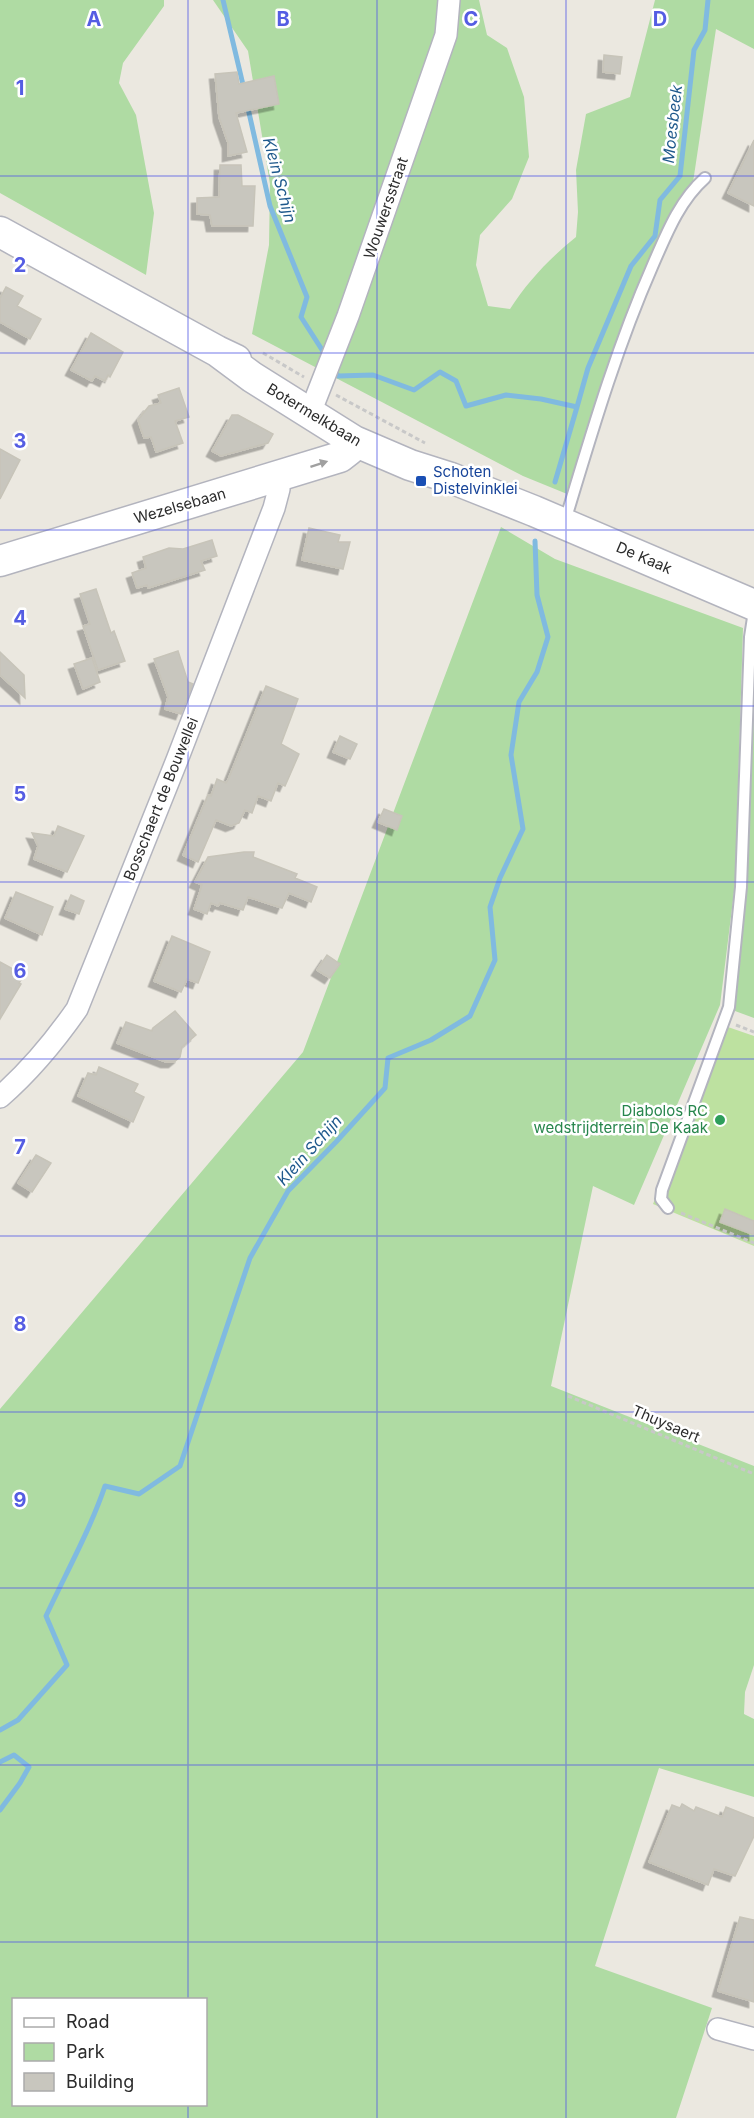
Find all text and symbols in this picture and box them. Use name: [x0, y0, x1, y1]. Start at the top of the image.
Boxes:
text: A: [87, 7, 102, 31]
text: B: [276, 7, 290, 31]
text: C: [464, 7, 478, 31]
text: D: [653, 7, 667, 31]
text: 1: [16, 76, 24, 100]
water label: Moesbeek: [658, 84, 686, 164]
water label: Klein Schijn: [259, 135, 301, 225]
street label: Wouwersstraat: [359, 154, 412, 261]
text: 2: [14, 253, 26, 277]
street label: Botermelkbaan: [264, 379, 365, 450]
text: 3: [14, 429, 26, 453]
one-way arrow: [310, 459, 328, 468]
place label: Schoten Distelvinklei: [433, 462, 518, 498]
marker: Schoten Distelvinklei: [414, 474, 428, 488]
street label: Wezelsebaan: [132, 483, 228, 528]
street label: De Kaak: [613, 537, 676, 578]
text: 4: [13, 606, 27, 630]
street label: Bosschaert de Bouwellei: [119, 714, 202, 883]
text: 5: [14, 782, 26, 806]
text: 6: [14, 959, 27, 983]
place label: Diabolos RC wedstrijdterrein De Kaak: [534, 1101, 709, 1137]
water label: Klein Schijn: [272, 1111, 346, 1189]
marker: Diabolos RC wedstrijdterrein De Kaak: [713, 1113, 727, 1127]
text: 7: [14, 1135, 26, 1159]
text: 8: [13, 1312, 27, 1336]
street label: Thuysaert: [629, 1401, 703, 1446]
text: 9: [14, 1488, 27, 1512]
legend: [12, 1998, 207, 2106]
text: Road: [66, 2011, 109, 2032]
text: Park: [66, 2041, 105, 2062]
text: Building: [66, 2071, 134, 2092]

